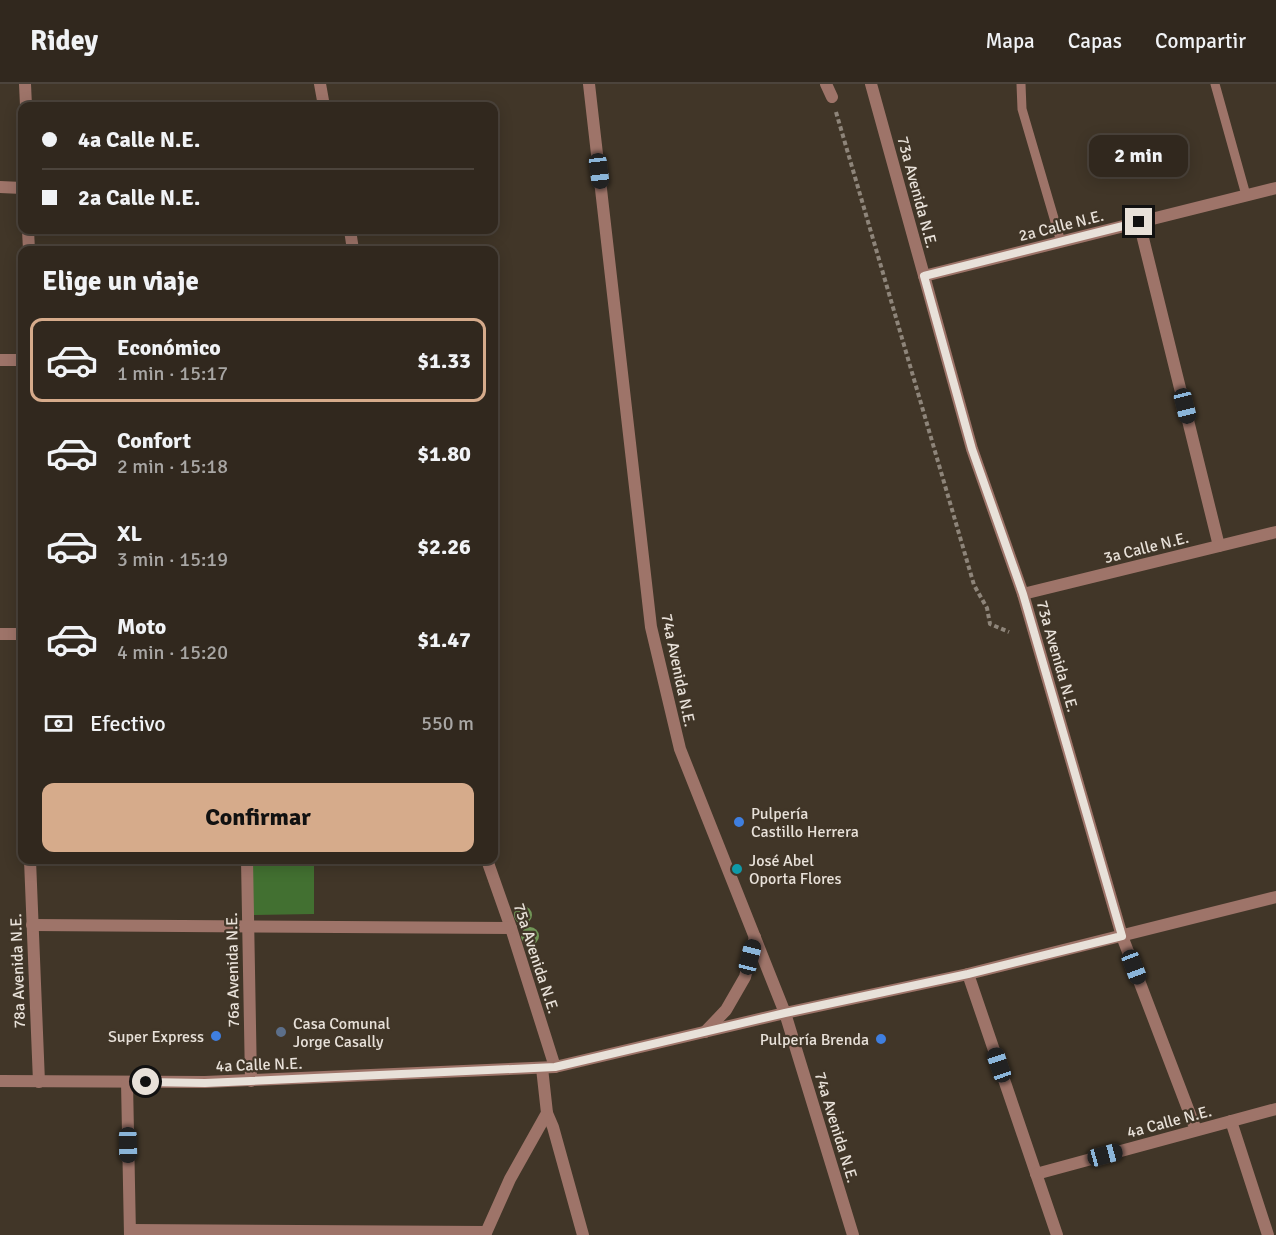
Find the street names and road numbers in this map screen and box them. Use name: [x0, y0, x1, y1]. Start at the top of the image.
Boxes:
street label: 73a Avenida N.E.: [892, 134, 942, 250]
street label: 2a Calle N.E.: [1017, 206, 1106, 246]
street label: 3a Calle N.E.: [1102, 528, 1191, 568]
street label: 73a Avenida N.E.: [1032, 598, 1083, 714]
street label: 74a Avenida N.E.: [656, 612, 700, 729]
street label: 75a Avenida N.E.: [509, 901, 563, 1016]
street label: 76a Avenida N.E.: [222, 912, 244, 1028]
street label: 78a Avenida N.E.: [6, 913, 30, 1029]
street label: 4a Calle N.E.: [215, 1053, 303, 1077]
street label: 74a Avenida N.E.: [810, 1069, 862, 1185]
street label: 4a Calle N.E.: [1125, 1101, 1214, 1143]

